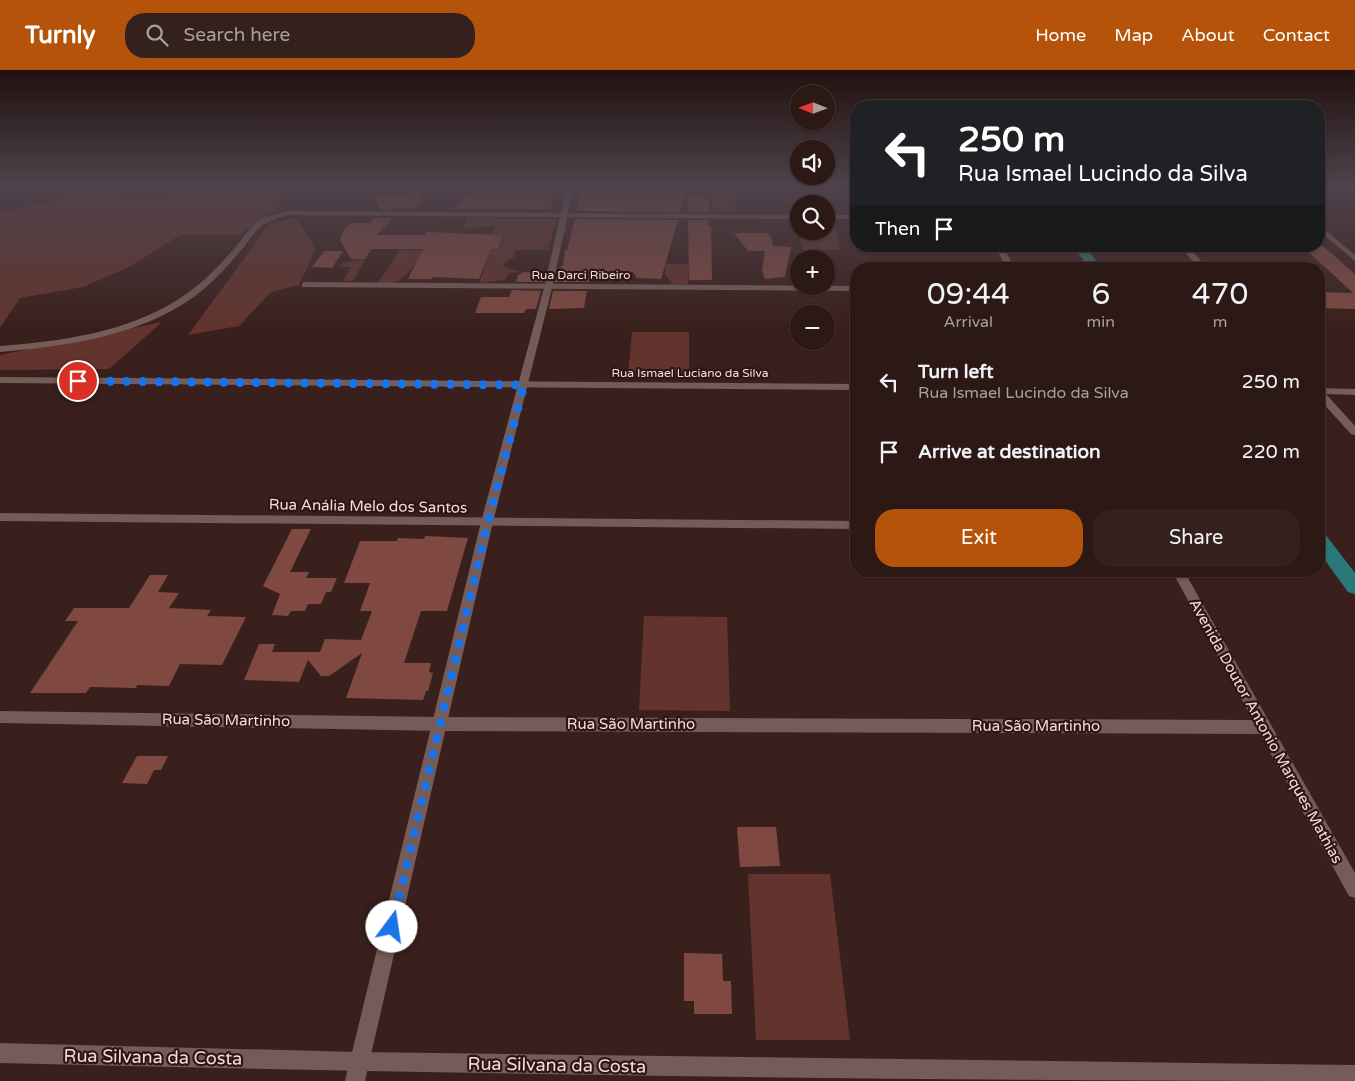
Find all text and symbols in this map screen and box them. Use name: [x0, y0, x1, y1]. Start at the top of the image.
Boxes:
search box: [125, 13, 475, 58]
text: Turnly: [25, 21, 95, 50]
icon: search: [143, 21, 171, 49]
text: Search here: [183, 24, 290, 46]
text: Home: [1035, 24, 1086, 46]
text: Map: [1114, 24, 1153, 46]
text: About: [1181, 24, 1235, 46]
text: Contact: [1263, 24, 1330, 46]
north arrow: [790, 85, 835, 130]
map controls: [790, 85, 835, 350]
text: 250 m: [958, 119, 1065, 161]
icon: left: [875, 120, 940, 185]
button: sound: [790, 140, 835, 185]
text: Rua Ismael Lucindo da Silva: [958, 161, 1248, 187]
button: search: [790, 195, 835, 240]
icon: arrive: [930, 215, 958, 243]
text: Then: [875, 218, 920, 240]
button: +: [790, 250, 835, 295]
street label: Rua Darci Ribeiro: [532, 268, 630, 282]
text: 09:44: [927, 276, 1010, 313]
text: 6: [1091, 276, 1110, 313]
text: 470: [1192, 276, 1248, 313]
button: −: [790, 305, 835, 350]
text: Arrival: [944, 312, 993, 332]
text: min: [1087, 312, 1115, 332]
text: m: [1213, 312, 1227, 332]
pin: [57, 360, 99, 402]
text: Turn left: [918, 361, 994, 383]
street label: Rua Ismael Luciano da Silva: [611, 366, 769, 380]
icon: arrive: [64, 367, 92, 395]
icon: left: [875, 368, 903, 396]
text: 250 m: [1242, 371, 1300, 393]
text: Rua Ismael Lucindo da Silva: [918, 383, 1129, 403]
icon: arrive: [875, 438, 903, 466]
text: Arrive at destination: [918, 441, 1101, 463]
text: 220 m: [1242, 441, 1300, 463]
street label: Rua Anália Melo dos Santos: [269, 495, 467, 517]
button: Exit: [875, 509, 1083, 567]
button: Share: [1093, 509, 1300, 567]
street label: Avenida Doutor Antonio Marques Mathias: [1186, 596, 1346, 866]
street label: Rua São Martinho: [162, 710, 290, 730]
street label: Rua São Martinho: [567, 715, 695, 733]
street label: Rua São Martinho: [972, 717, 1100, 735]
position arrow: [365, 900, 417, 952]
street label: Rua Silvana da Costa: [63, 1044, 243, 1070]
street label: Rua Silvana da Costa: [467, 1052, 647, 1078]

